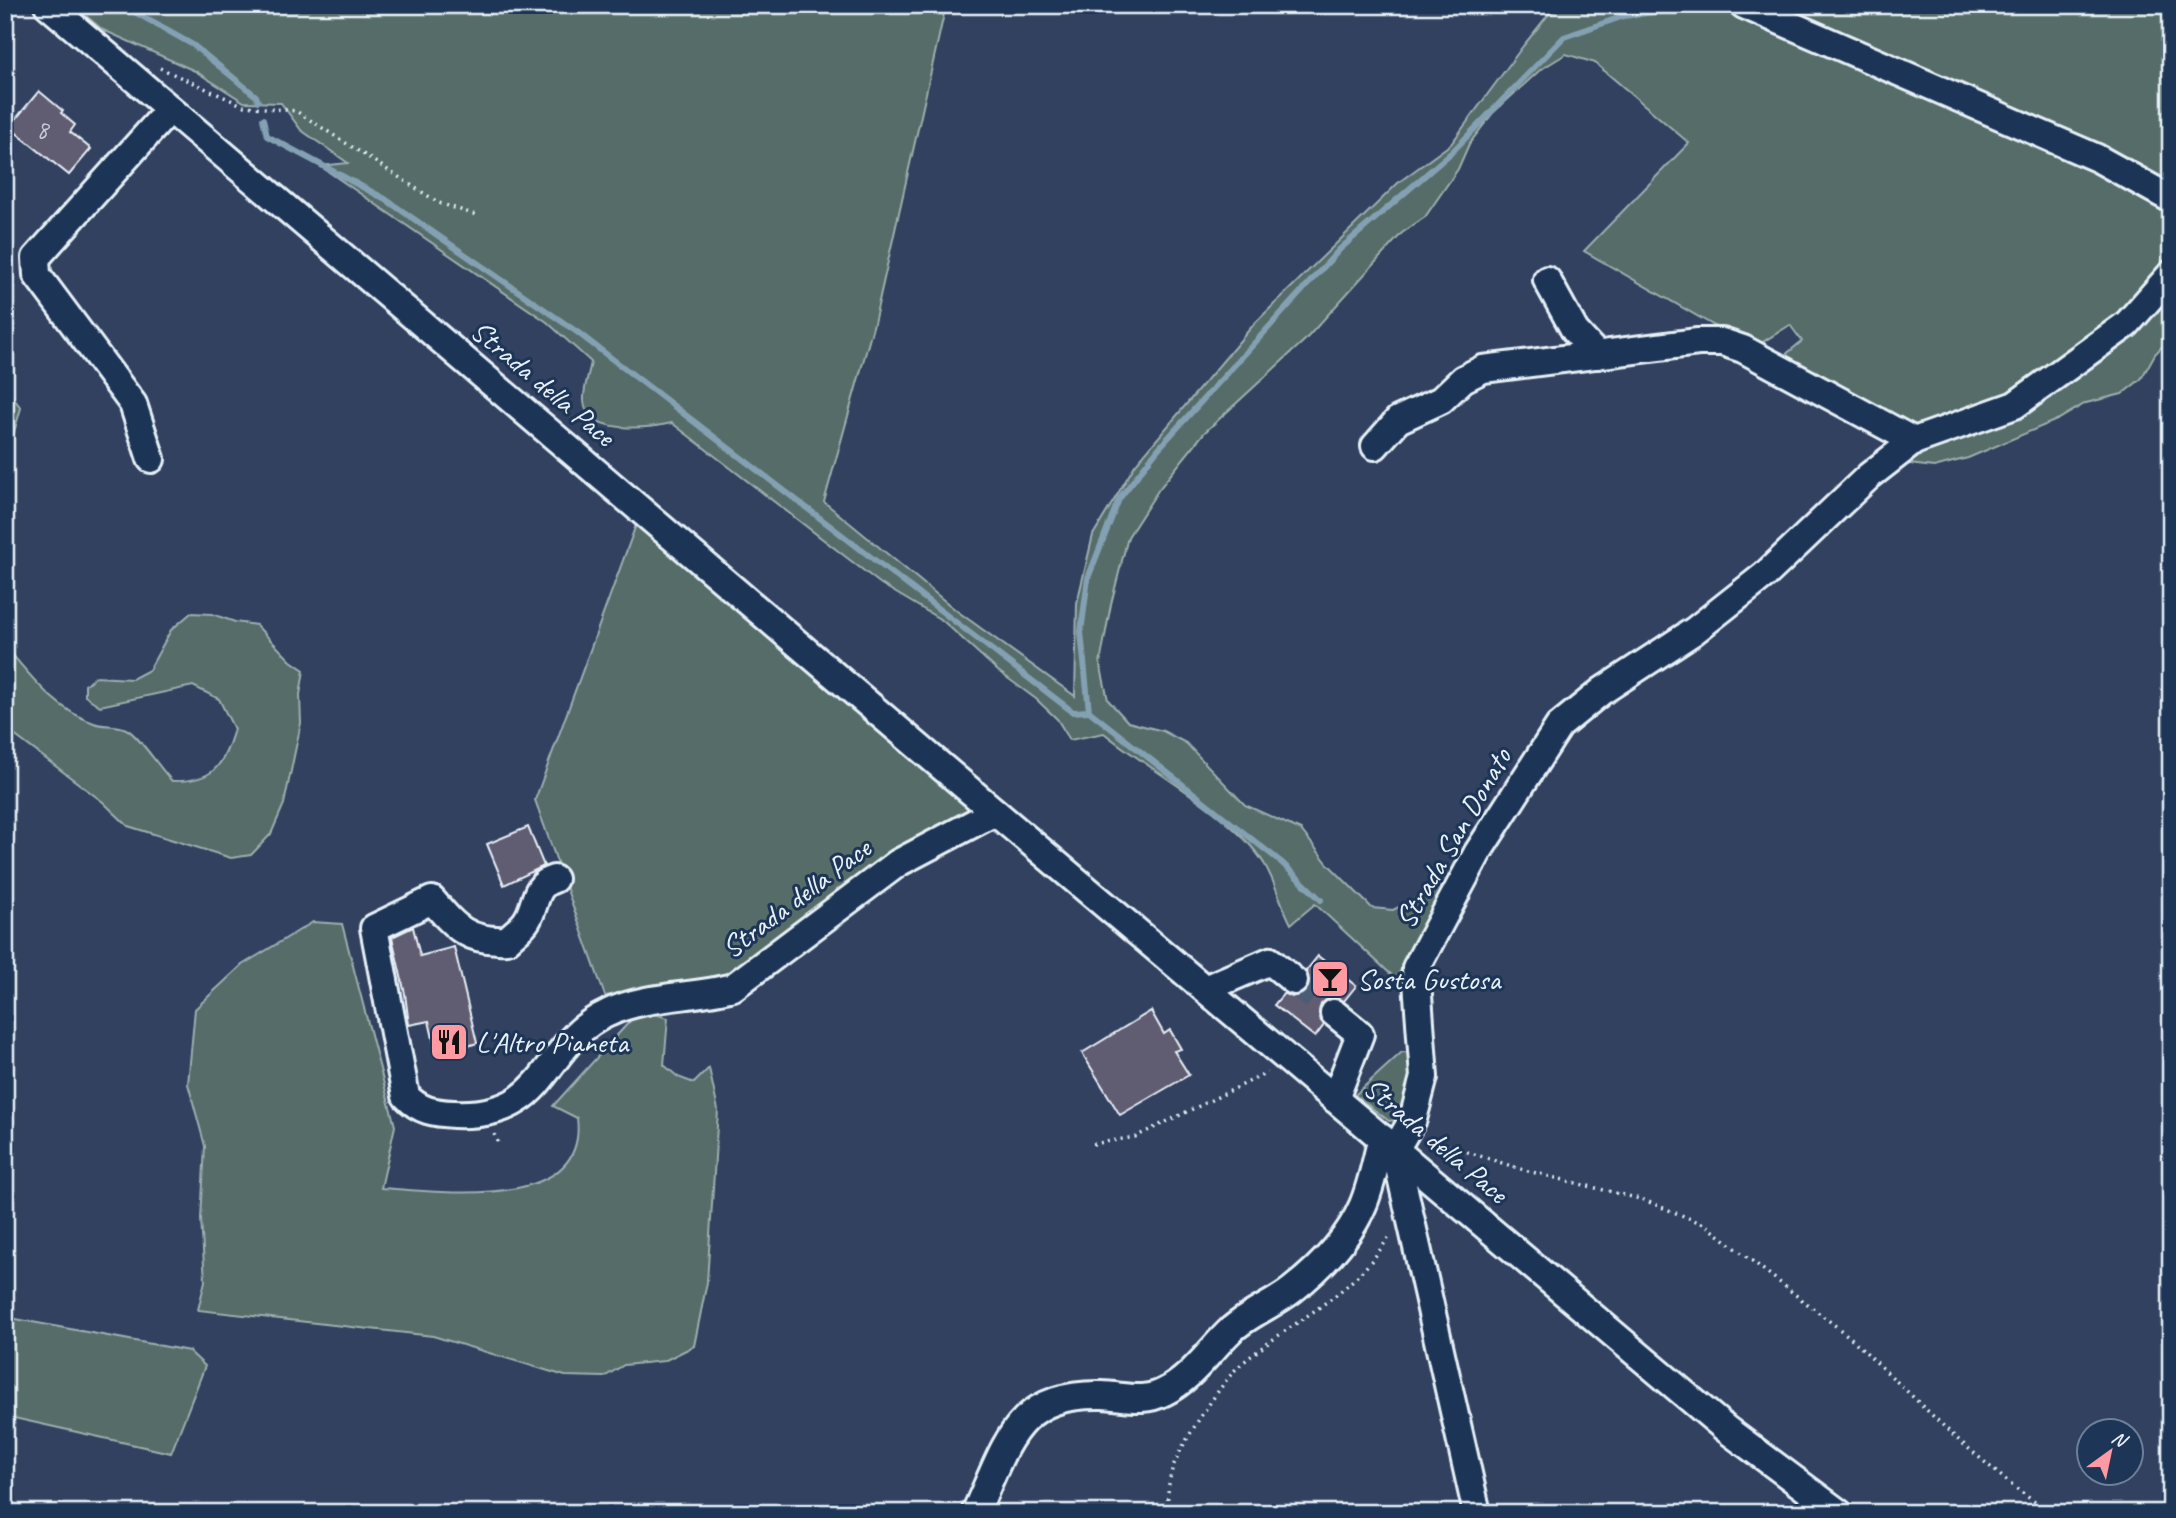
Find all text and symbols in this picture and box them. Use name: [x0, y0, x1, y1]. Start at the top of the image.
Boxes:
house number: 8: [36, 113, 50, 146]
street label: Strada della Pace: [463, 312, 625, 456]
street label: Strada San Donato: [1386, 740, 1521, 935]
street label: Strada della Pace: [714, 828, 880, 966]
bar icon: Sosta Gustosa: [1309, 958, 1351, 1000]
place label: Sosta Gustosa: [1357, 960, 1502, 998]
restaurant icon: L'Altro Pianeta: [428, 1021, 470, 1063]
place label: L'Altro Pianeta: [476, 1023, 630, 1061]
street label: Strada della Pace: [1356, 1069, 1518, 1213]
north arrow: [2074, 1416, 2144, 1486]
text: N: [2107, 1425, 2133, 1454]

